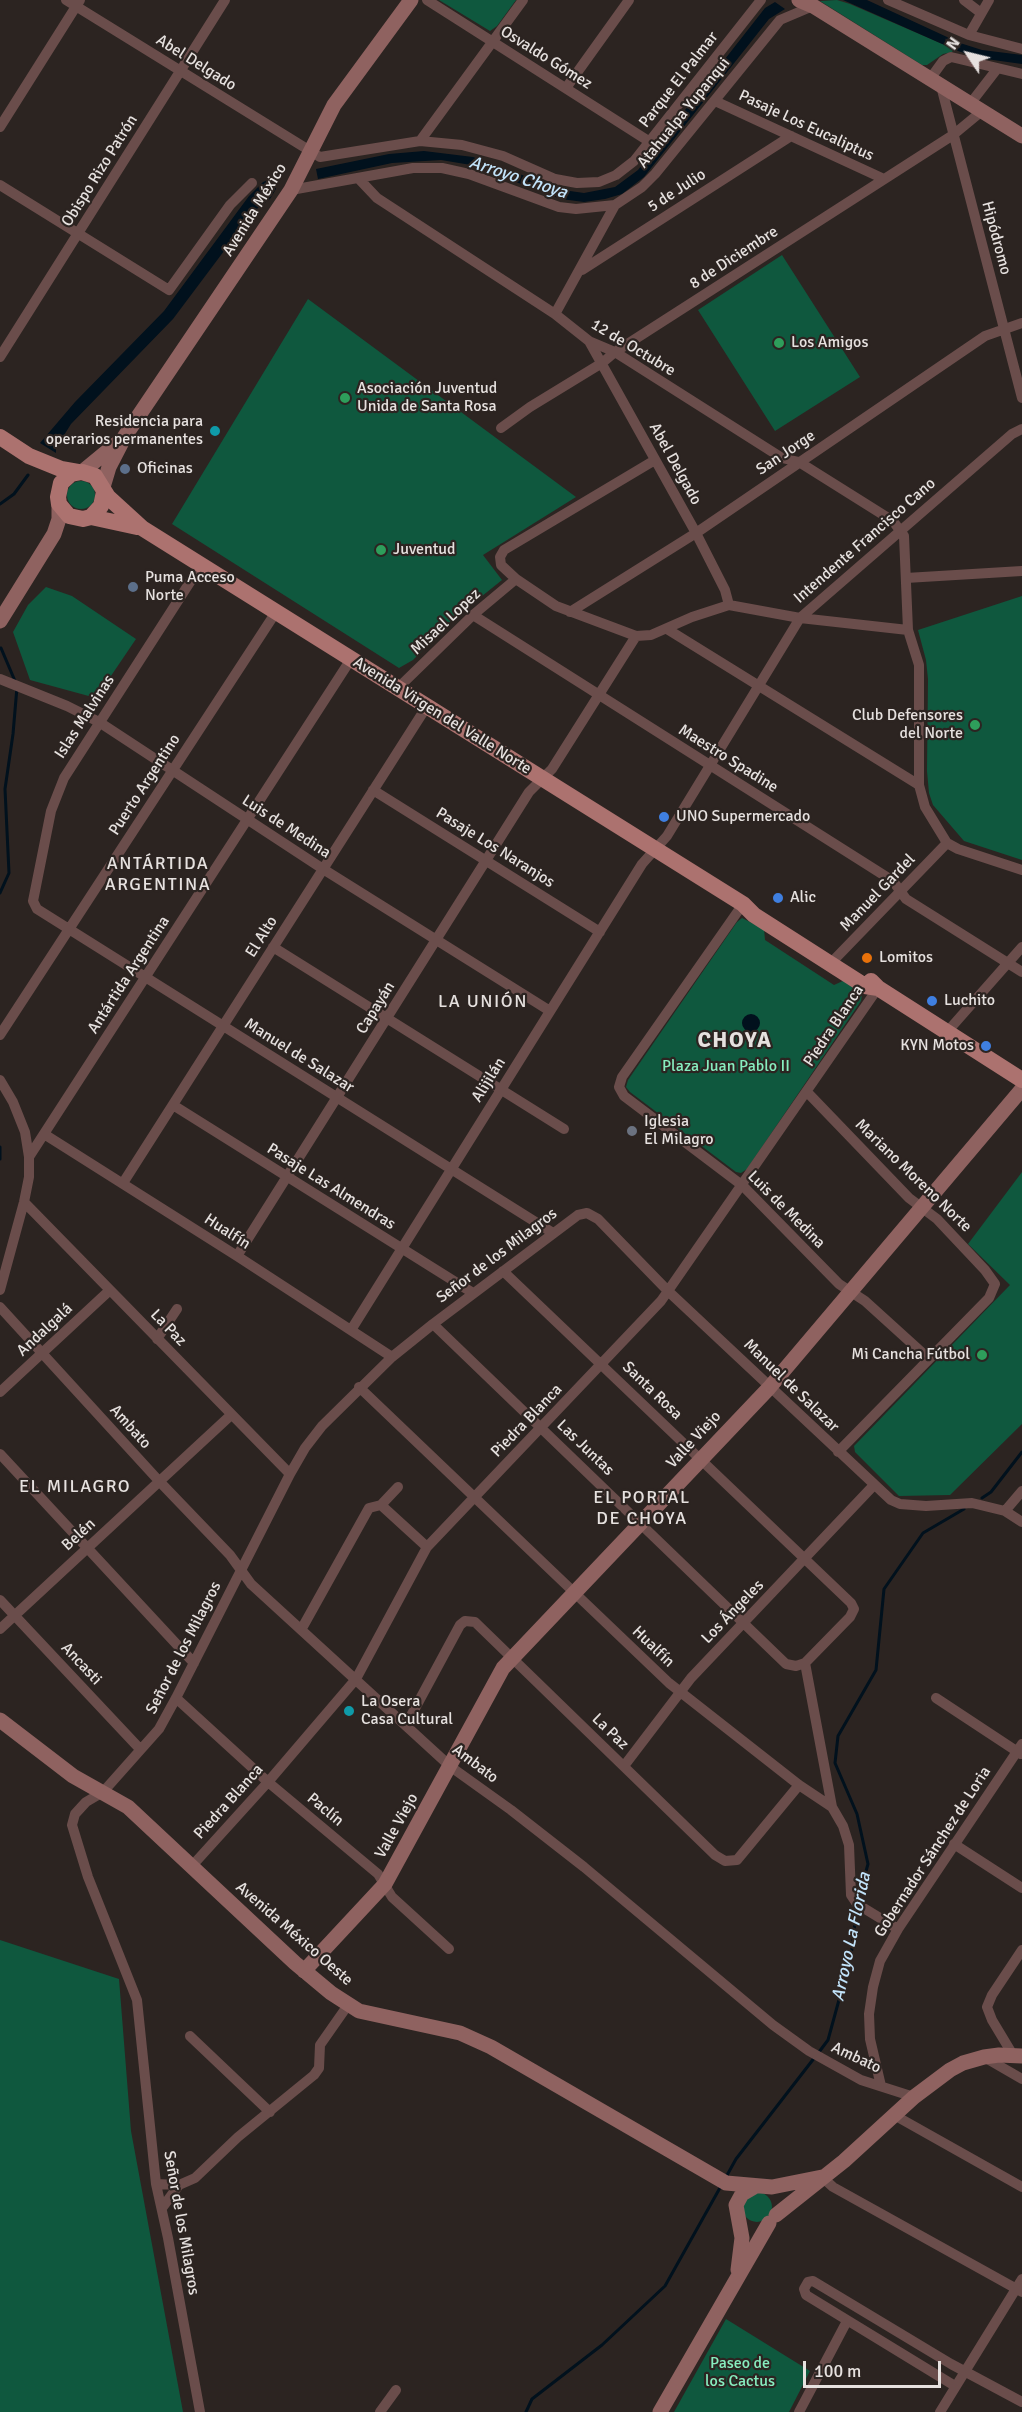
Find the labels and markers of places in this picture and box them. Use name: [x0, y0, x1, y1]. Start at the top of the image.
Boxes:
place label: Los Amigos: [791, 333, 868, 353]
marker: Los Amigos: [772, 336, 786, 350]
place label: Asociación Juventud Unida de Santa Rosa: [357, 379, 497, 417]
marker: Asociación Juventud Unida de Santa Rosa: [338, 391, 352, 405]
place label: Residencia para operarios permanentes: [46, 412, 203, 450]
marker: Residencia para operarios permanentes: [208, 424, 222, 438]
place label: Oficinas: [137, 459, 193, 479]
marker: Oficinas: [118, 462, 132, 476]
place label: Juventud: [393, 540, 456, 560]
marker: Juventud: [374, 543, 388, 557]
place label: Puma Acceso Norte: [145, 568, 235, 606]
marker: Puma Acceso Norte: [126, 580, 140, 594]
place label: Club Defensores del Norte: [852, 706, 963, 744]
marker: Club Defensores del Norte: [968, 718, 982, 732]
place label: UNO Supermercado: [676, 807, 810, 827]
marker: UNO Supermercado: [657, 810, 671, 824]
place label: Alic: [790, 888, 816, 908]
marker: Alic: [771, 891, 785, 905]
place label: Lomitos: [879, 948, 933, 968]
marker: Lomitos: [860, 951, 874, 965]
place label: Luchito: [944, 991, 995, 1011]
marker: Luchito: [925, 994, 939, 1008]
place label: KYN Motos: [900, 1036, 974, 1056]
marker: KYN Motos: [979, 1039, 993, 1053]
place label: Iglesia El Milagro: [644, 1112, 714, 1150]
marker: Iglesia El Milagro: [625, 1124, 639, 1138]
place label: Mi Cancha Fútbol: [851, 1345, 970, 1365]
marker: Mi Cancha Fútbol: [975, 1348, 989, 1362]
place label: La Osera Casa Cultural: [361, 1692, 453, 1730]
marker: La Osera Casa Cultural: [342, 1704, 356, 1718]

